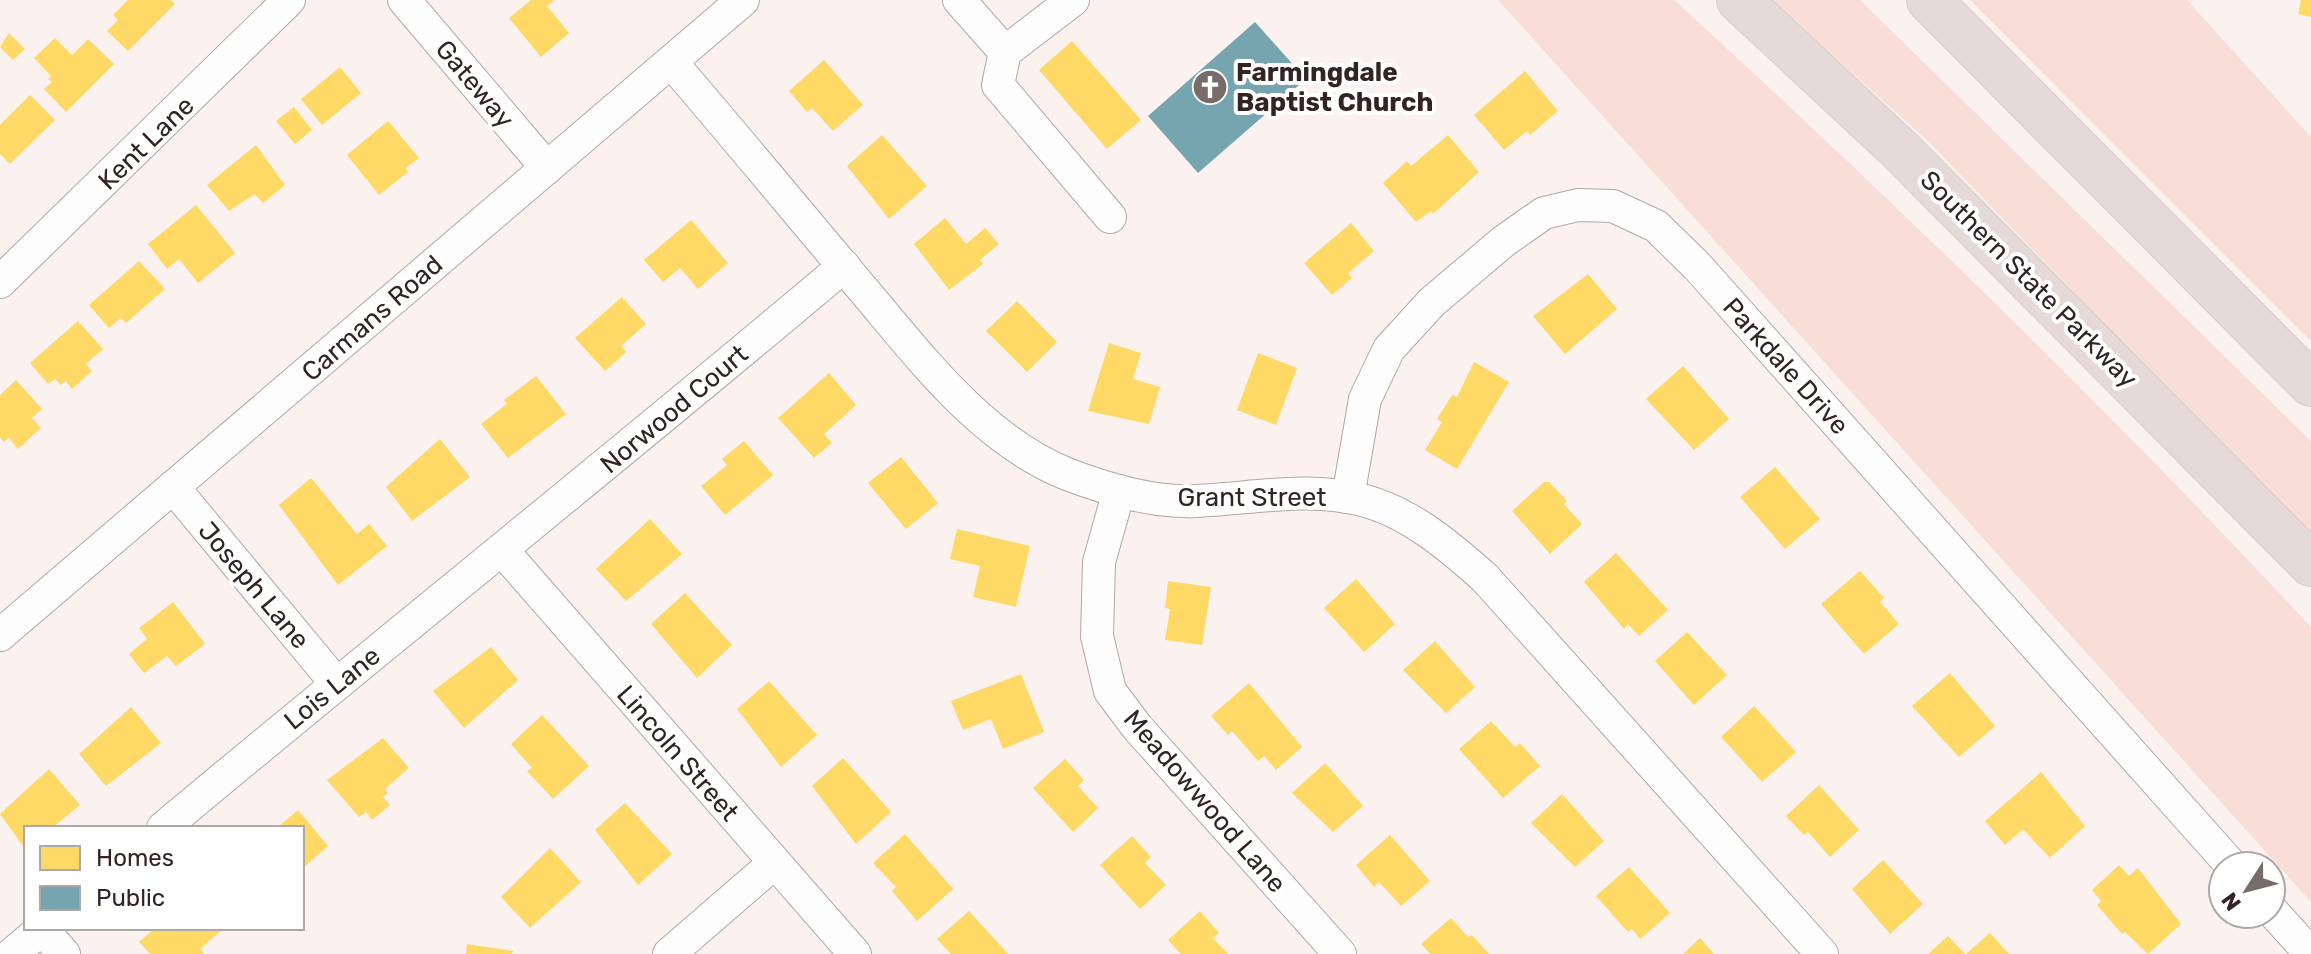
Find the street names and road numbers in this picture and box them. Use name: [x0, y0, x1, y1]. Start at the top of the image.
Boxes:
street label: Gateway: [429, 34, 520, 135]
street label: Kent Lane: [92, 90, 201, 196]
street label: Southern State Parkway: [1914, 164, 2144, 394]
street label: Carmans Road: [296, 249, 449, 388]
street label: Parkdale Drive: [1716, 292, 1855, 441]
street label: Norwood Court: [594, 339, 754, 480]
street label: Grant Street: [1178, 482, 1327, 513]
street label: Joseph Lane: [192, 516, 316, 655]
street label: Lois Lane: [278, 640, 387, 736]
street label: Lincoln Street: [610, 679, 745, 827]
street label: Meadowwood Lane: [1117, 704, 1292, 899]

